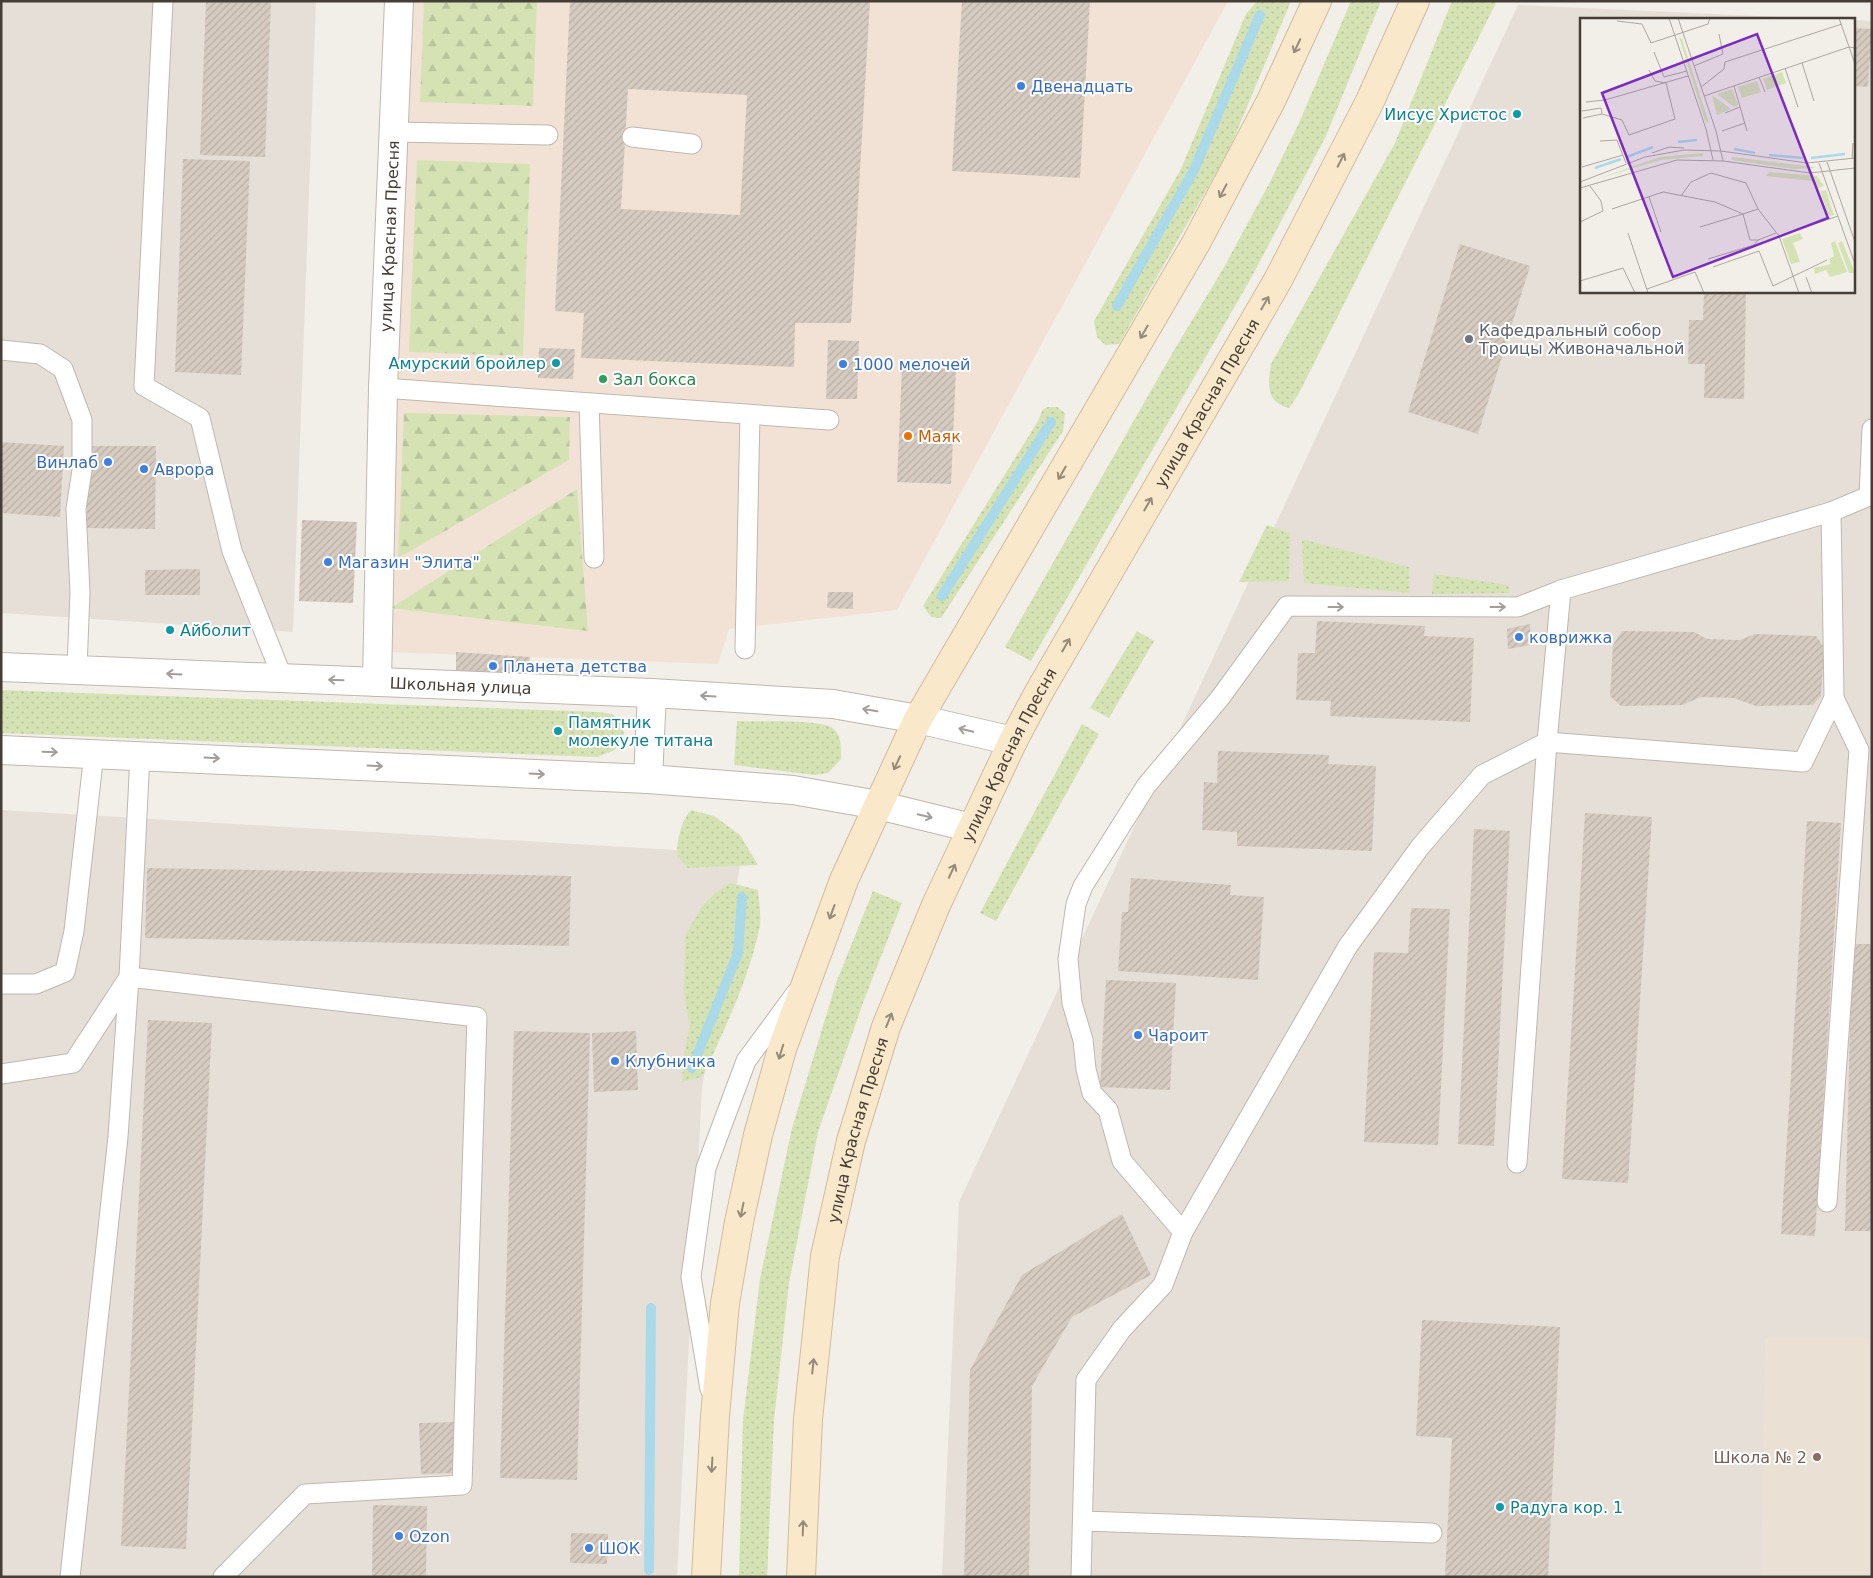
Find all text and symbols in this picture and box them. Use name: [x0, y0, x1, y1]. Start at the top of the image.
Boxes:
inset map: [1580, 18, 1856, 292]
one-way arrow: [1291, 38, 1301, 53]
place label: Двенадцать: [1031, 77, 1134, 96]
marker: Двенадцать: [1015, 80, 1027, 92]
place label: Иисус Христос: [1384, 105, 1507, 124]
marker: Иисус Христос: [1511, 108, 1523, 120]
street label: улица Красная Пресня: [376, 140, 403, 332]
one-way arrow: [1336, 152, 1346, 167]
one-way arrow: [1218, 183, 1228, 197]
one-way arrow: [1260, 297, 1270, 311]
street label: улица Красная Пресня: [1150, 315, 1263, 491]
place label: Кафедральный собор Троицы Живоначальной: [1478, 321, 1684, 358]
one-way arrow: [1138, 325, 1148, 339]
marker: Кафедральный собор Троицы Живоначальной: [1463, 333, 1475, 345]
place label: Амурский бройлер: [389, 354, 546, 373]
place label: 1000 мелочей: [853, 355, 970, 374]
marker: Амурский бройлер: [550, 357, 562, 369]
marker: 1000 мелочей: [837, 358, 849, 370]
place label: Зал бокса: [613, 370, 696, 389]
marker: Зал бокса: [597, 373, 609, 385]
place label: Маяк: [918, 427, 961, 446]
marker: Маяк: [902, 430, 914, 442]
place label: Винлаб: [36, 453, 98, 472]
marker: Винлаб: [102, 456, 114, 468]
place label: Аврора: [154, 460, 214, 479]
marker: Аврора: [138, 463, 150, 475]
one-way arrow: [1057, 465, 1067, 479]
one-way arrow: [1143, 497, 1153, 512]
place label: Магазин "Элита": [338, 553, 480, 572]
marker: Магазин "Элита": [322, 556, 334, 568]
one-way arrow: [1327, 602, 1343, 612]
one-way arrow: [1490, 602, 1506, 612]
place label: Айболит: [180, 621, 251, 640]
marker: Айболит: [164, 624, 176, 636]
place label: коврижка: [1529, 628, 1612, 647]
marker: коврижка: [1513, 631, 1525, 643]
one-way arrow: [1062, 638, 1072, 652]
place label: Планета детства: [503, 657, 647, 676]
marker: Планета детства: [487, 660, 499, 672]
street label: улица Красная Пресня: [958, 664, 1060, 845]
one-way arrow: [166, 669, 182, 678]
street label: Школьная улица: [389, 673, 532, 698]
one-way arrow: [329, 676, 345, 685]
one-way arrow: [701, 691, 717, 700]
one-way arrow: [863, 705, 879, 715]
place label: Памятник молекуле титана: [568, 713, 713, 750]
marker: Памятник молекуле титана: [552, 725, 564, 737]
one-way arrow: [958, 725, 974, 734]
one-way arrow: [42, 747, 58, 757]
one-way arrow: [204, 754, 220, 763]
one-way arrow: [892, 755, 902, 770]
one-way arrow: [366, 761, 382, 771]
one-way arrow: [529, 769, 545, 778]
one-way arrow: [916, 812, 932, 821]
one-way arrow: [948, 864, 957, 879]
one-way arrow: [827, 903, 836, 919]
one-way arrow: [885, 1013, 894, 1029]
place label: Чароит: [1148, 1026, 1208, 1045]
marker: Чароит: [1132, 1029, 1144, 1041]
street label: улица Красная Пресня: [823, 1035, 892, 1225]
one-way arrow: [775, 1044, 785, 1060]
place label: Клубничка: [625, 1052, 716, 1071]
marker: Клубничка: [609, 1055, 621, 1067]
one-way arrow: [737, 1201, 746, 1217]
one-way arrow: [808, 1358, 818, 1374]
place label: Школа № 2: [1713, 1448, 1807, 1467]
marker: Школа № 2: [1811, 1451, 1823, 1463]
one-way arrow: [707, 1456, 717, 1473]
place label: Радуга кор. 1: [1510, 1498, 1623, 1517]
marker: Радуга кор. 1: [1494, 1501, 1506, 1513]
one-way arrow: [798, 1520, 808, 1536]
place label: Ozon: [409, 1527, 450, 1546]
marker: Ozon: [393, 1530, 405, 1542]
place label: ШОК: [599, 1539, 641, 1558]
marker: ШОК: [583, 1542, 595, 1554]

